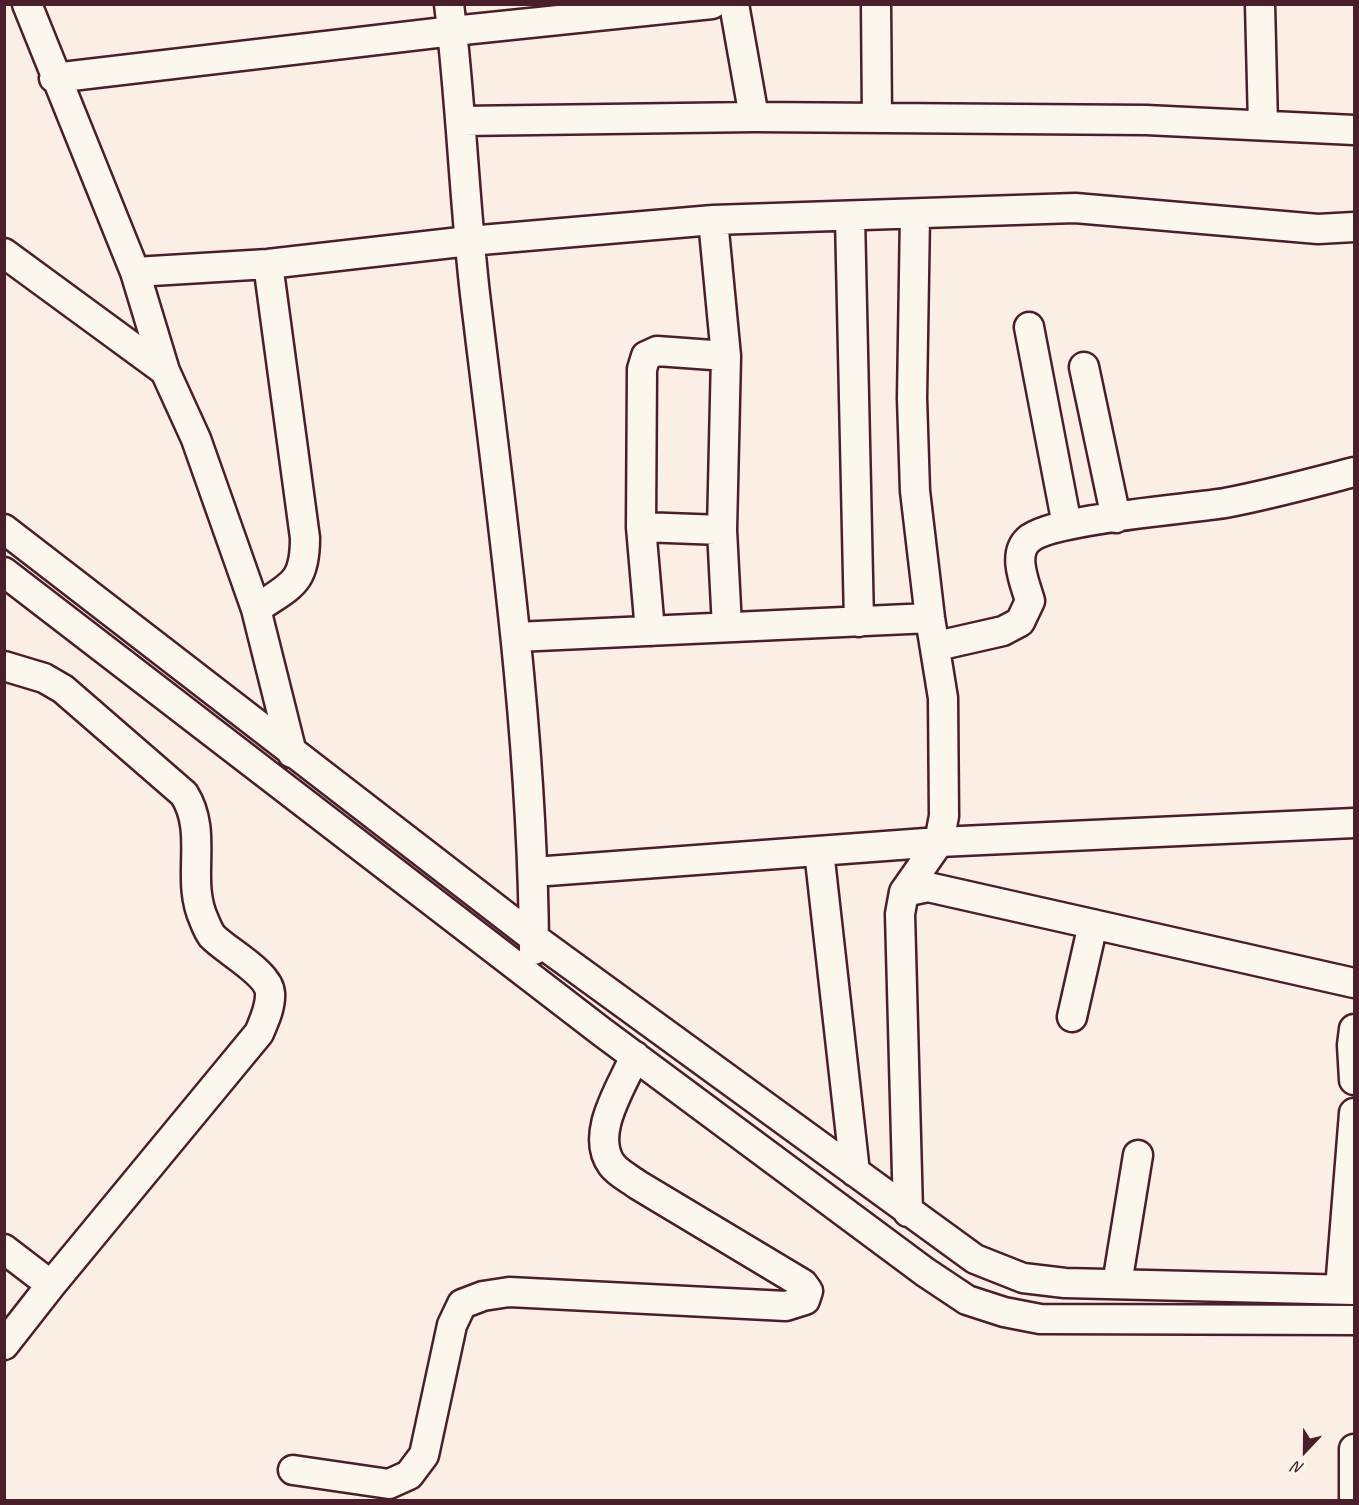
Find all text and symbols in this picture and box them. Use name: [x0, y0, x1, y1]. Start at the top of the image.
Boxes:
north arrow: [1275, 1421, 1335, 1481]
text: N: [1290, 1457, 1307, 1479]

